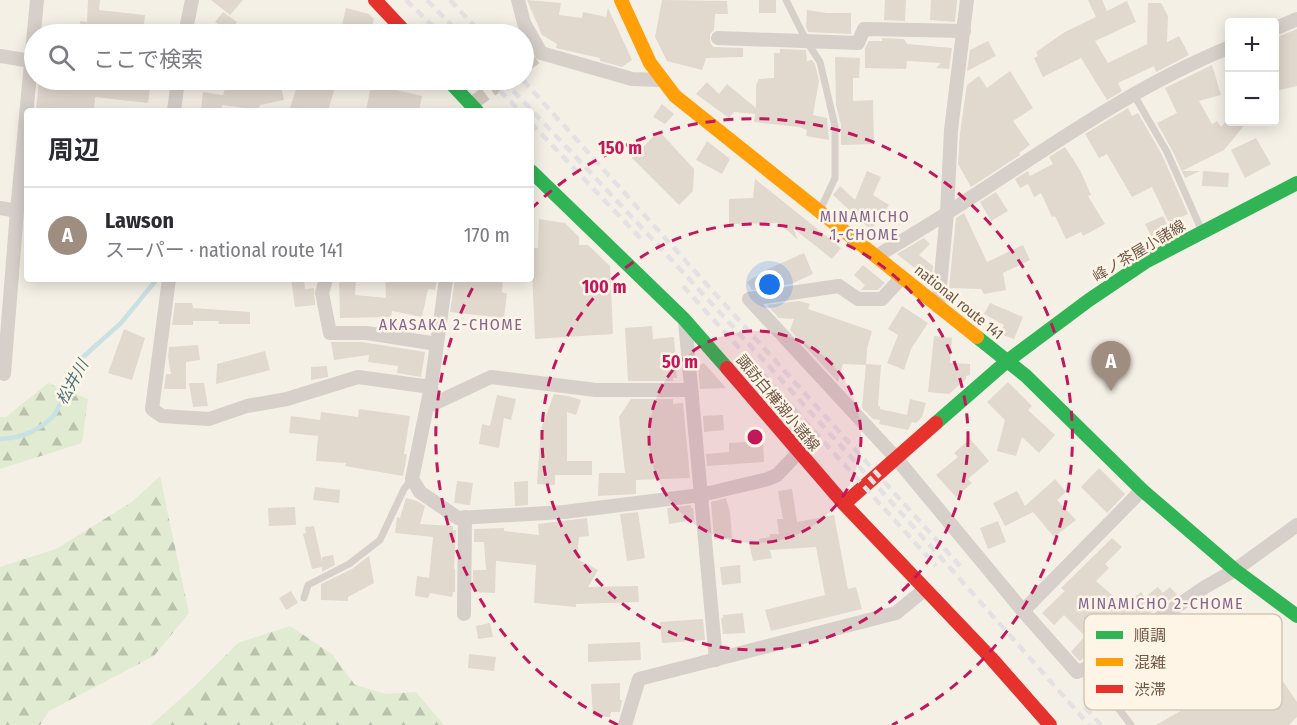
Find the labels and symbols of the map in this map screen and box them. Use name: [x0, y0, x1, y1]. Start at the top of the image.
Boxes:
text: 150 m: [598, 137, 642, 159]
district label: MINAMICHO 1-CHOME: [820, 207, 910, 244]
street label: 峰ノ茶屋小諸線: [1089, 216, 1189, 286]
street label: national route 141: [911, 261, 1007, 343]
your location: [755, 270, 784, 299]
text: 100 m: [582, 276, 626, 298]
district label: AKASAKA 2-CHOME: [379, 315, 523, 334]
pin: A: [1092, 342, 1130, 391]
text: 50 m: [662, 351, 698, 373]
street label: 諏訪白樺湖小諸線: [733, 351, 823, 455]
water label: 松井川: [52, 355, 93, 408]
centre of rings: [745, 427, 765, 447]
district label: MINAMICHO 2-CHOME: [1078, 594, 1244, 613]
legend: [1084, 614, 1282, 710]
text: 順調: [1134, 626, 1166, 645]
text: 混雑: [1134, 653, 1166, 672]
text: 渋滞: [1134, 680, 1166, 699]

